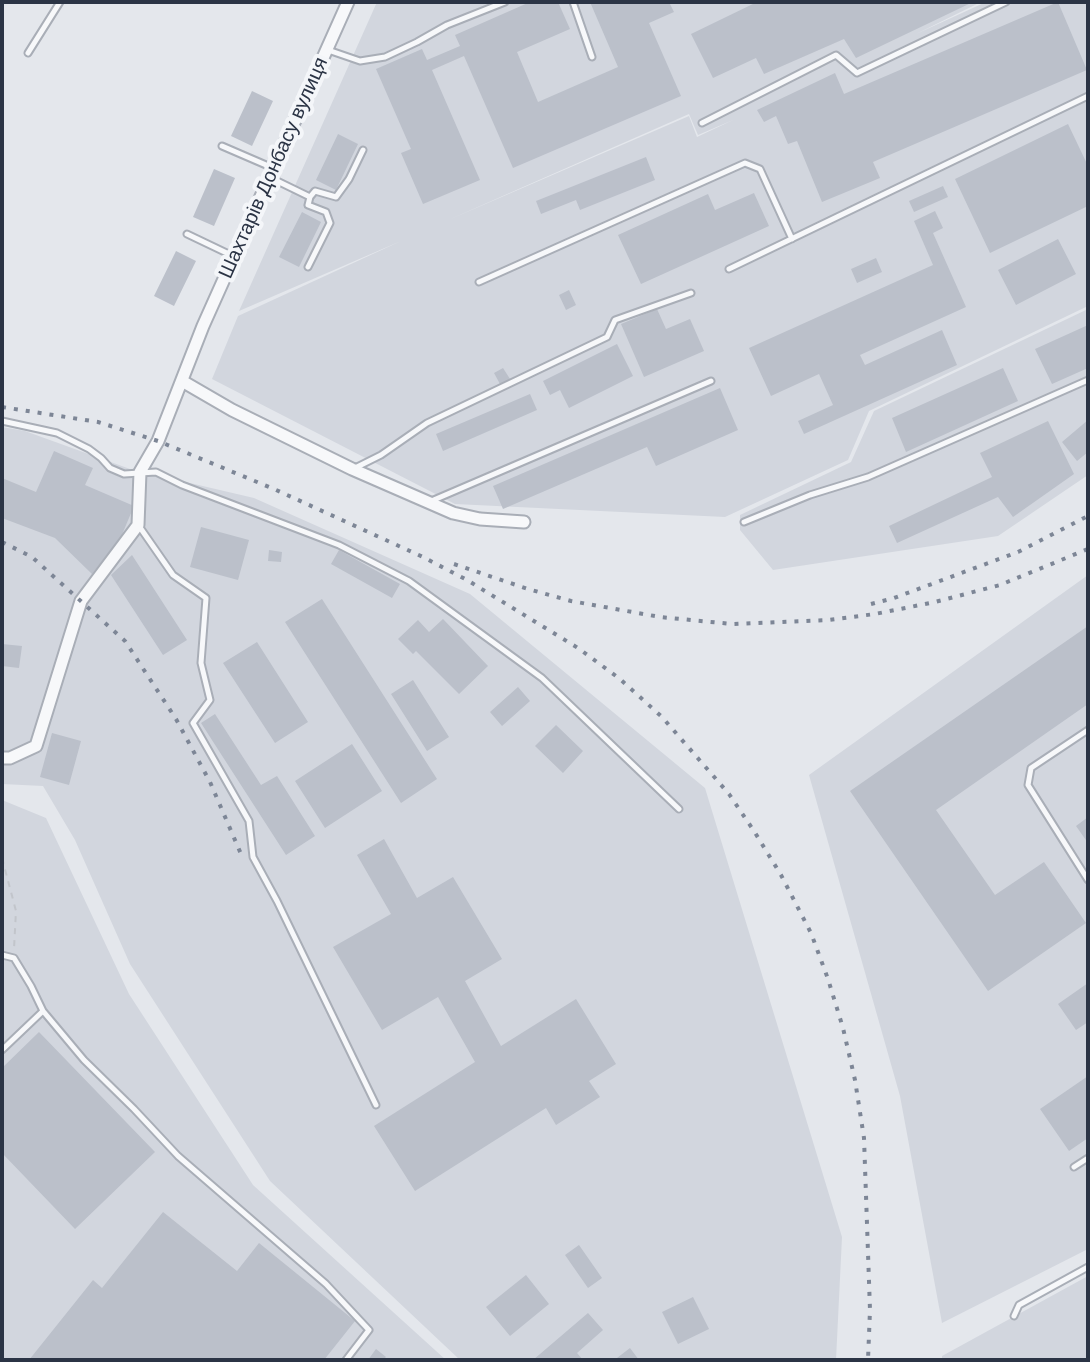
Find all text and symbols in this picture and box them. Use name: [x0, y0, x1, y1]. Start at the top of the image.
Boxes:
street label: Шахтарів Донбасу вулиця: [214, 54, 334, 282]

